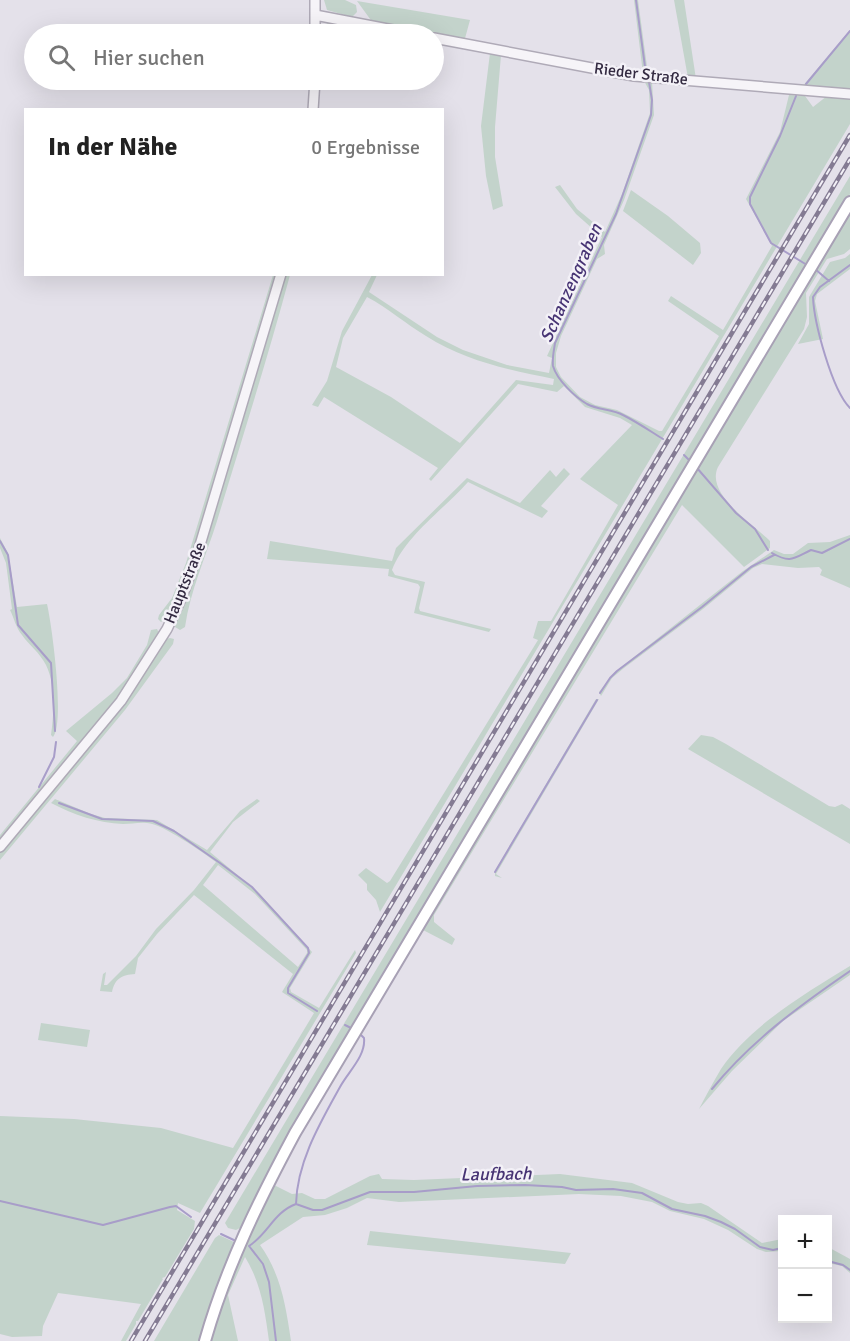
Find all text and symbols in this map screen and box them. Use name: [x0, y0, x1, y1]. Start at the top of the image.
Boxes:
search box: [24, 24, 444, 90]
icon: search: [45, 41, 78, 74]
text: Hier suchen: [93, 44, 205, 71]
street label: Rieder Straße: [593, 58, 689, 90]
text: In der Nähe: [48, 131, 178, 163]
text: 0 Ergebnisse: [311, 135, 420, 160]
water label: Schanzengraben: [535, 219, 607, 346]
street label: Hauptstraße: [160, 539, 210, 627]
water label: Laufbach: [460, 1162, 533, 1186]
map controls: [778, 1215, 832, 1323]
button: +: [778, 1215, 832, 1269]
button: −: [778, 1269, 832, 1323]

